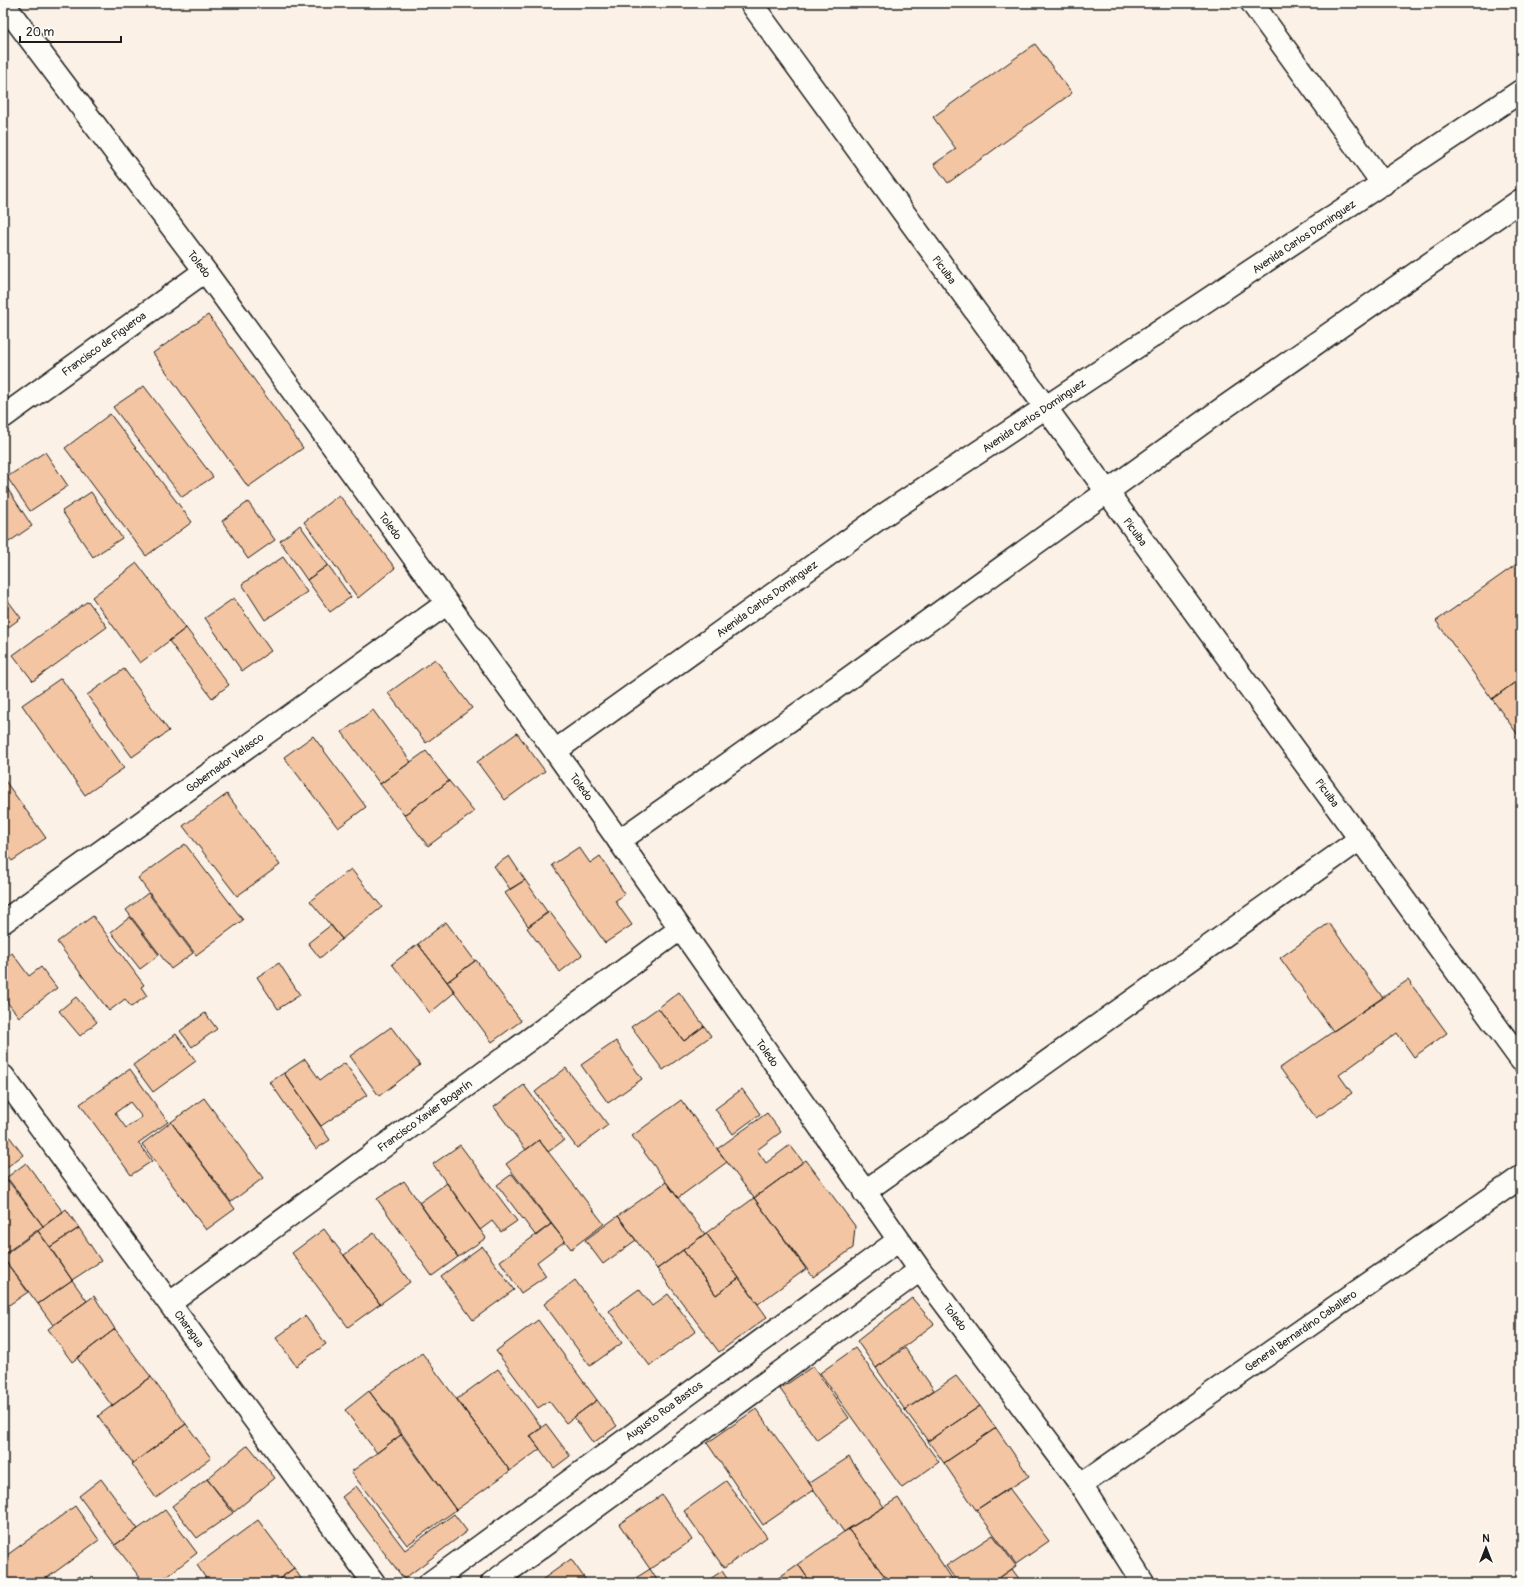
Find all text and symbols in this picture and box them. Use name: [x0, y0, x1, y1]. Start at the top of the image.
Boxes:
scale bar: [20, 18, 121, 44]
text: 20 m: [26, 25, 55, 40]
street label: Avenida Carlos Dominguez: [1250, 197, 1358, 276]
street label: Toledo: [185, 248, 213, 280]
street label: Picuiba: [929, 253, 959, 287]
street label: Francisco de Figueroa: [59, 309, 149, 379]
street label: Avenida Carlos Dominguez: [980, 376, 1088, 455]
street label: Toledo: [376, 510, 404, 542]
street label: Picuiba: [1120, 515, 1150, 549]
street label: Avenida Carlos Dominguez: [714, 558, 820, 640]
street label: Gobernador Velasco: [184, 730, 266, 796]
street label: Toledo: [567, 771, 595, 803]
street label: Picuiba: [1312, 776, 1342, 810]
street label: Toledo: [753, 1037, 781, 1069]
street label: Francisco Xavier Bogarín: [375, 1077, 475, 1155]
street label: General Bernardino Caballero: [1243, 1287, 1359, 1375]
street label: Toledo: [941, 1301, 969, 1333]
street label: Charagua: [171, 1308, 207, 1350]
street label: Augusto Roa Bastos: [623, 1379, 705, 1443]
north arrow: [1466, 1528, 1506, 1568]
text: N: [1482, 1532, 1490, 1545]

